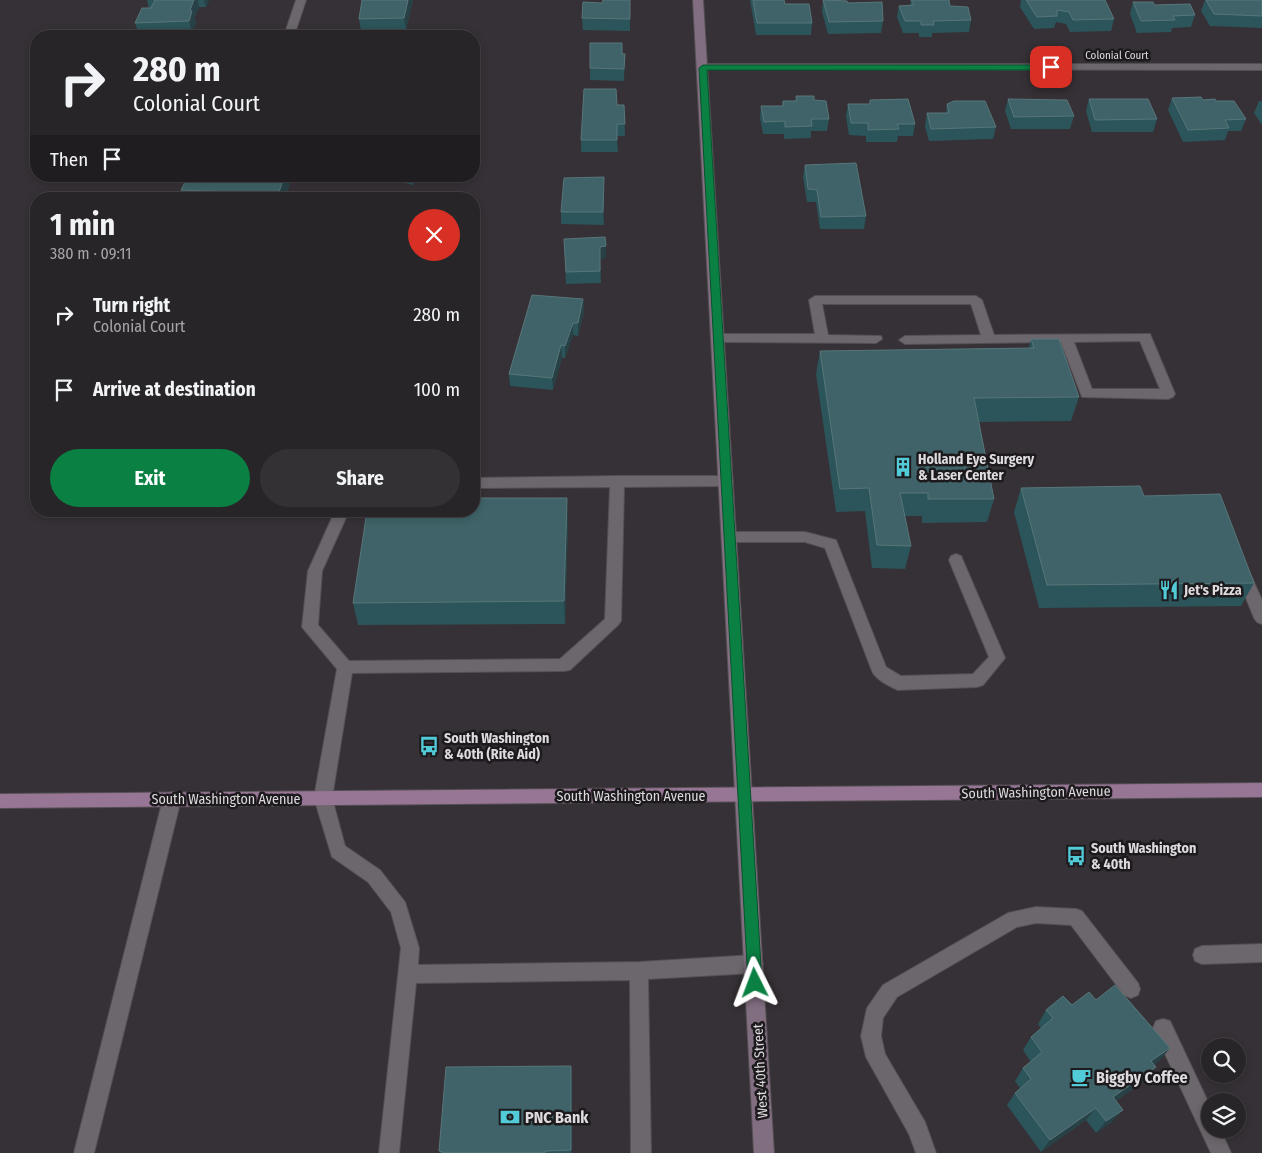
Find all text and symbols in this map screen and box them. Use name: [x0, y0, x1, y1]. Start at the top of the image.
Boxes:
pin: [1030, 46, 1072, 88]
text: 280 m: [133, 48, 221, 90]
street label: Colonial Court: [1085, 49, 1149, 62]
icon: right: [50, 50, 115, 115]
icon: arrive: [1037, 53, 1065, 81]
text: Colonial Court: [133, 90, 260, 117]
icon: arrive: [98, 145, 126, 173]
text: Then: [50, 148, 88, 171]
text: 1 min: [50, 207, 115, 243]
button: close: [408, 209, 460, 261]
text: 380 m · 09:11: [50, 244, 132, 263]
text: Turn right: [93, 294, 170, 317]
icon: right: [50, 301, 78, 329]
text: 280 m: [413, 303, 460, 326]
text: Colonial Court: [93, 317, 185, 336]
icon: arrive: [50, 376, 78, 404]
text: Arrive at destination: [93, 378, 256, 401]
text: 100 m: [414, 378, 460, 401]
button: Exit: [50, 449, 250, 507]
button: Share: [260, 449, 460, 507]
place label: Holland Eye Surgery & Laser Center: [918, 451, 1035, 484]
building icon: Holland Eye Surgery & Laser Center: [892, 456, 914, 478]
restaurant icon: Jet's Pizza: [1158, 579, 1180, 601]
place label: Jet's Pizza: [1183, 582, 1242, 599]
place label: South Washington & 40th (Rite Aid): [444, 730, 549, 763]
bus stop icon: South Washington & 40th (Rite Aid): [418, 735, 440, 757]
street label: South Washington Avenue: [961, 783, 1111, 802]
street label: South Washington Avenue: [556, 788, 706, 805]
street label: South Washington Avenue: [151, 791, 301, 808]
place label: South Washington & 40th: [1091, 840, 1196, 873]
bus stop icon: South Washington & 40th: [1065, 845, 1087, 867]
position arrow: [728, 956, 780, 1008]
street label: West 40th Street: [750, 1023, 771, 1119]
map controls: [1201, 1038, 1246, 1138]
button: search: [1201, 1038, 1246, 1083]
cafe icon: Biggby Coffee: [1070, 1066, 1092, 1088]
place label: Biggby Coffee: [1096, 1068, 1188, 1087]
button: layers: [1201, 1093, 1246, 1138]
bank icon: PNC Bank: [499, 1106, 521, 1128]
place label: PNC Bank: [525, 1108, 589, 1127]

